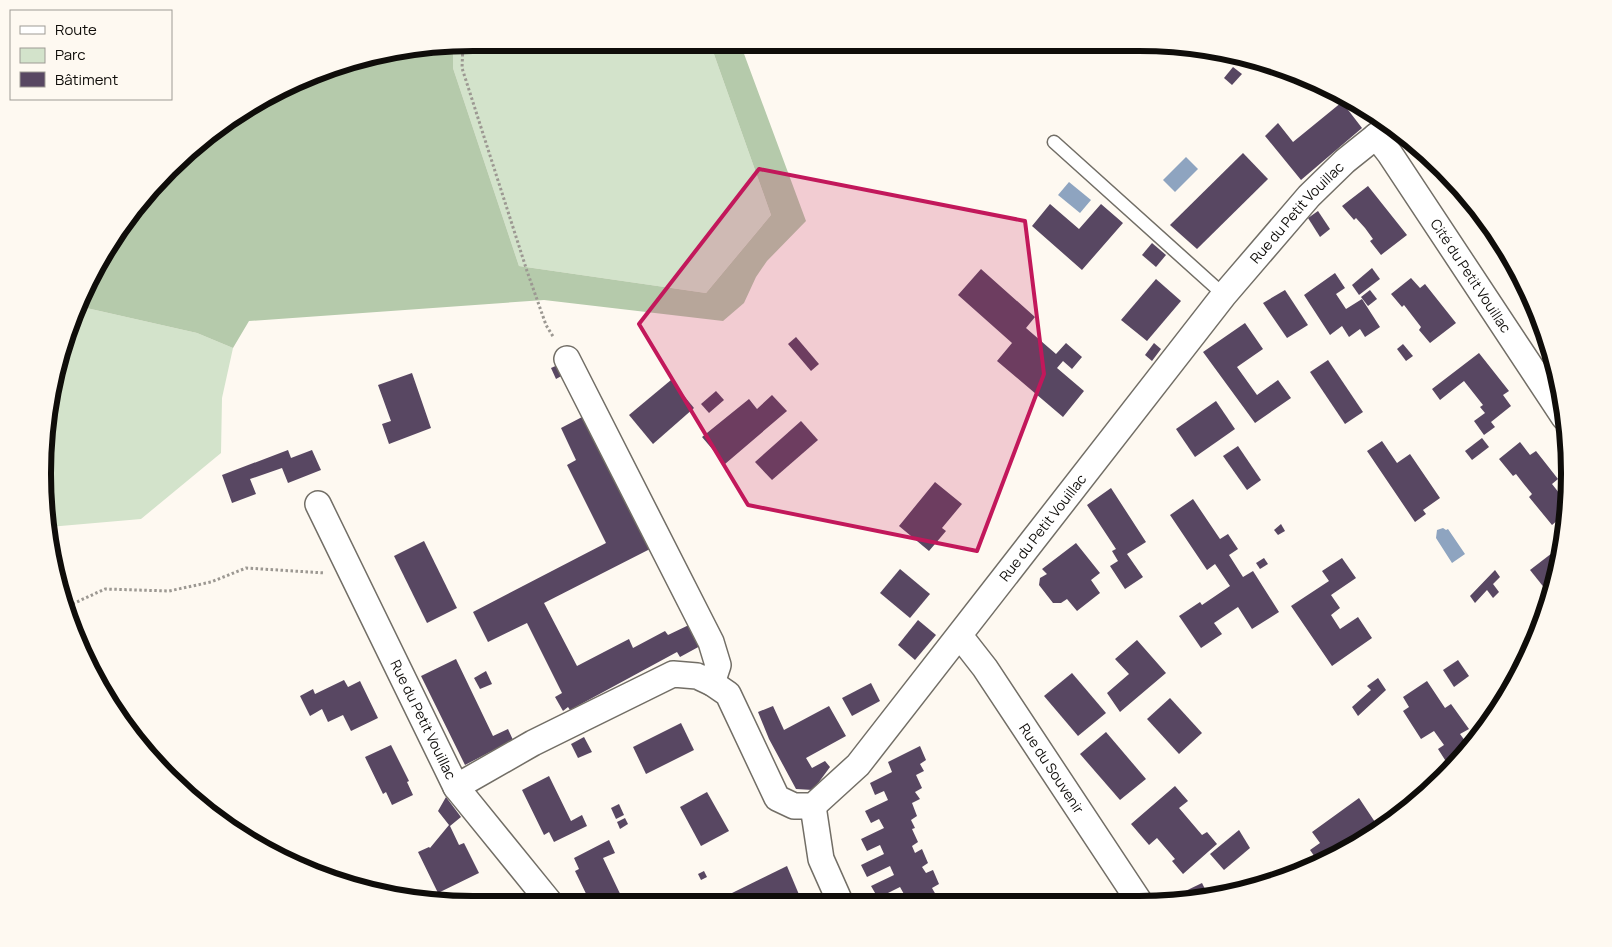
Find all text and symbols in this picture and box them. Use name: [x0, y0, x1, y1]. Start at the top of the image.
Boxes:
legend: [10, 10, 172, 100]
text: Route: [55, 19, 97, 40]
text: Parc: [55, 44, 86, 65]
text: Bâtiment: [55, 69, 118, 90]
street label: Rue du Petit Vouillac: [1245, 157, 1348, 267]
street label: Cité du Petit Vouillac: [1427, 215, 1516, 337]
street label: Rue du Petit Vouillac: [995, 470, 1090, 585]
street label: Rue du Petit Vouillac: [386, 656, 461, 783]
street label: Rue du Souvenir: [1015, 719, 1088, 817]

